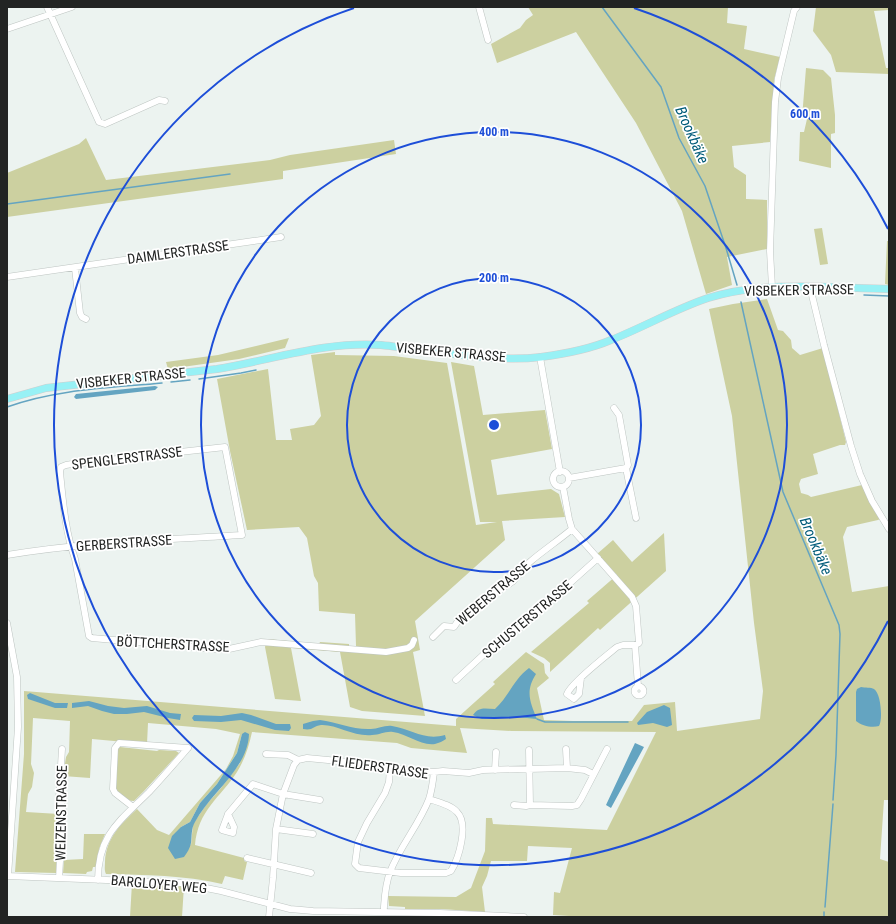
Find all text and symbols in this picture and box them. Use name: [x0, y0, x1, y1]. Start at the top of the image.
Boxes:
water label: Brookbäke: [671, 104, 713, 167]
text: 600 m: [790, 107, 820, 121]
text: 400 m: [479, 125, 509, 139]
street label: DAIMLERSTRASSE: [126, 237, 230, 267]
text: 200 m: [479, 271, 509, 285]
street label: VISBEKER STRASSE: [744, 281, 854, 299]
street label: VISBEKER STRASSE: [396, 339, 507, 365]
street label: VISBEKER STRASSE: [75, 364, 187, 392]
centre of rings: [487, 418, 501, 432]
street label: SPENGLERSTRASSE: [71, 443, 183, 473]
water label: Brookbäke: [796, 515, 836, 578]
street label: GERBERSTRASSE: [75, 532, 173, 554]
street label: WEBERSTRASSE: [453, 558, 533, 628]
street label: SCHUSTERSTRASSE: [479, 577, 575, 661]
street label: BÖTTCHERSTRASSE: [116, 633, 230, 655]
street label: FLIEDERSTRASSE: [330, 752, 430, 782]
street label: WEIZENSTRASSE: [52, 765, 70, 861]
street label: BARGLOYER WEG: [110, 872, 208, 896]

